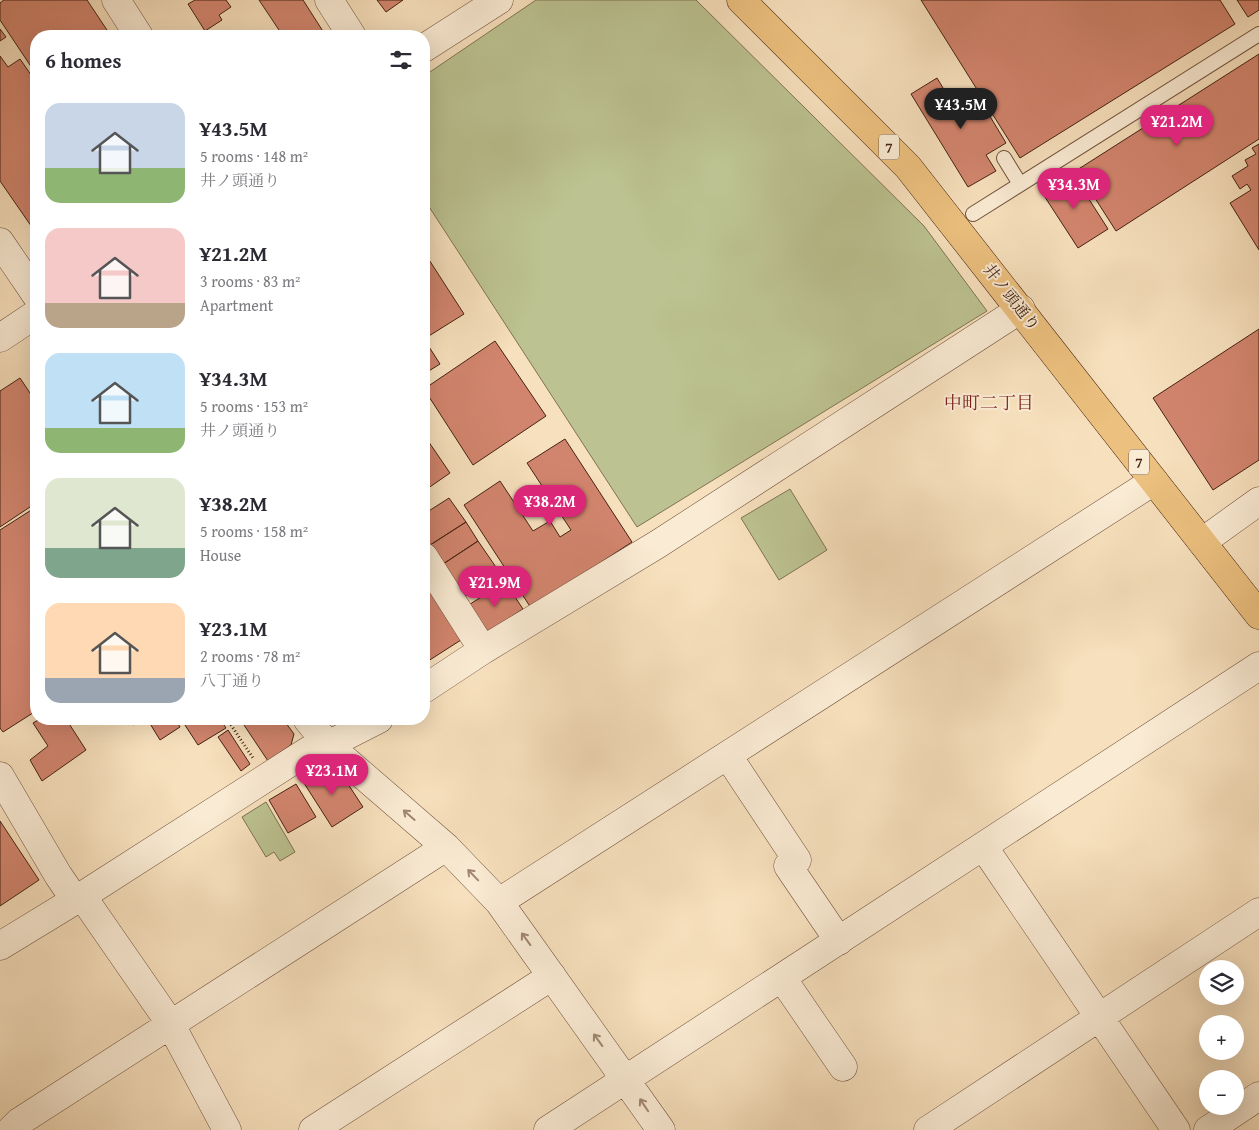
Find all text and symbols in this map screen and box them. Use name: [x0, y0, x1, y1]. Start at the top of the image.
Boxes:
text: 6 homes: [45, 45, 121, 76]
icon: filters: [387, 46, 415, 74]
pin: ¥43.5M: [920, 88, 1002, 130]
text: ¥43.5M: [935, 92, 987, 116]
pin: ¥21.2M: [1136, 104, 1218, 147]
text: ¥21.2M: [1151, 109, 1203, 133]
text: ¥43.5M: [200, 113, 268, 144]
icon: home: [85, 123, 145, 183]
road number: 7: [879, 134, 899, 160]
text: 5 rooms · 148 m²: [200, 144, 308, 168]
text: 井ノ頭通り: [200, 168, 280, 192]
pin: ¥34.3M: [1033, 168, 1115, 210]
text: ¥34.3M: [1048, 172, 1100, 196]
text: ¥21.2M: [200, 238, 268, 269]
icon: home: [85, 248, 145, 308]
street label: 井ノ頭通り: [978, 258, 1046, 336]
text: 3 rooms · 83 m²: [200, 269, 300, 293]
text: Apartment: [200, 293, 273, 317]
text: ¥34.3M: [200, 363, 268, 394]
icon: home: [85, 373, 145, 433]
district label: 中町二丁目: [944, 389, 1034, 416]
text: 5 rooms · 153 m²: [200, 394, 308, 418]
text: 井ノ頭通り: [200, 418, 280, 442]
road number: 7: [1129, 450, 1149, 474]
pin: ¥38.2M: [509, 484, 591, 527]
text: ¥38.2M: [200, 488, 268, 519]
text: ¥38.2M: [524, 489, 576, 513]
icon: home: [85, 498, 145, 558]
text: 5 rooms · 158 m²: [200, 519, 308, 543]
text: House: [200, 543, 241, 567]
pin: ¥21.9M: [454, 566, 536, 608]
text: ¥21.9M: [469, 570, 521, 594]
text: ¥23.1M: [200, 613, 268, 644]
icon: home: [85, 623, 145, 683]
text: 2 rooms · 78 m²: [200, 644, 300, 668]
text: 八丁通り: [200, 668, 264, 692]
pin: ¥23.1M: [291, 754, 373, 796]
text: ¥23.1M: [306, 758, 358, 782]
one-way arrow: [403, 810, 416, 821]
one-way arrow: [467, 869, 479, 881]
one-way arrow: [520, 933, 531, 946]
map controls: [1199, 960, 1244, 1115]
button: layers: [1199, 960, 1244, 1005]
button: +: [1199, 1015, 1244, 1060]
one-way arrow: [593, 1033, 603, 1047]
button: −: [1199, 1070, 1244, 1115]
one-way arrow: [639, 1098, 649, 1112]

